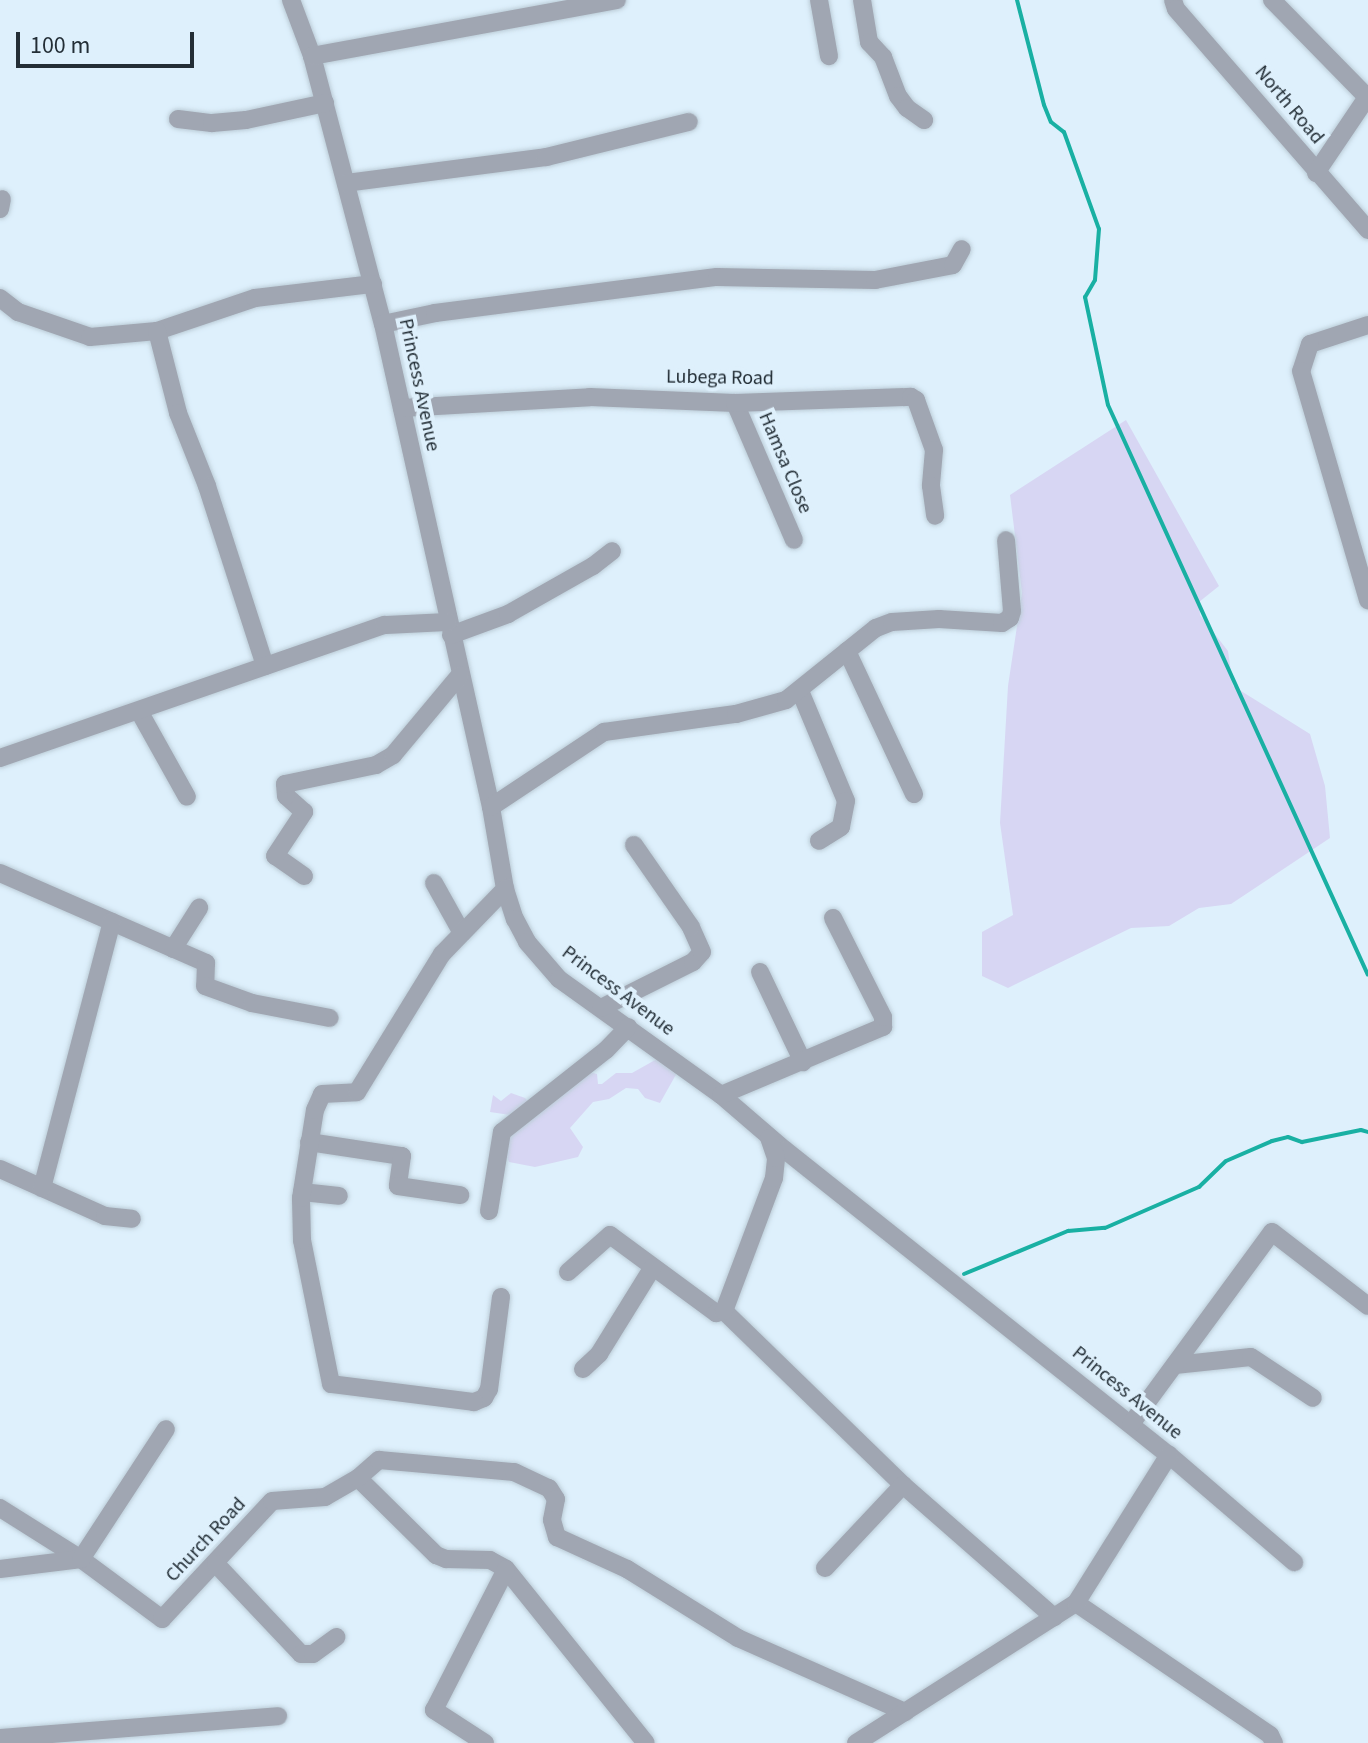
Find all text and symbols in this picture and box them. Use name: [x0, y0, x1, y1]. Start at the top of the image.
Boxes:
scale bar: [20, 16, 198, 66]
text: 100 m: [30, 28, 90, 63]
street label: North Road: [1249, 61, 1329, 149]
street label: Princess Avenue: [393, 316, 445, 454]
street label: Lubega Road: [666, 365, 774, 391]
street label: Hamsa Close: [753, 409, 817, 517]
street label: Princess Avenue: [557, 941, 679, 1041]
street label: Princess Avenue: [1067, 1341, 1187, 1445]
street label: Church Road: [161, 1493, 251, 1587]

